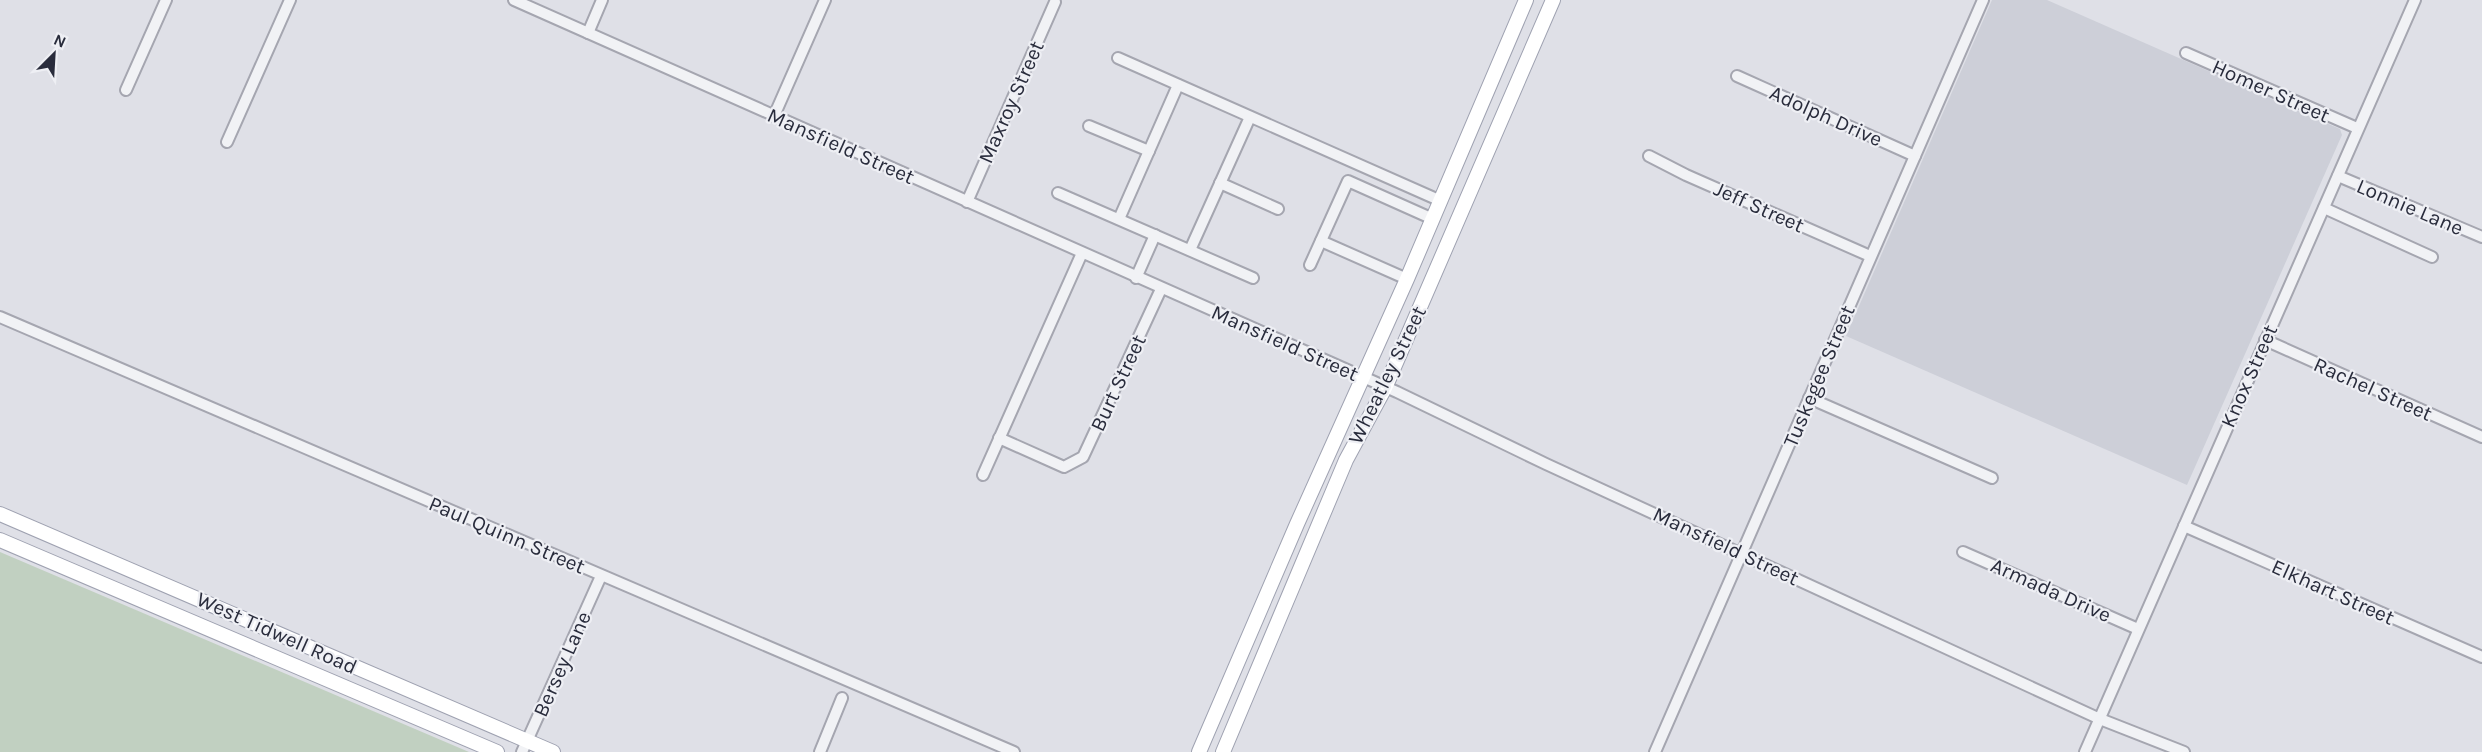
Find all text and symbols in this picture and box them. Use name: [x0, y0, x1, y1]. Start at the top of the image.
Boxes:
north arrow: [24, 24, 84, 84]
text: N: [51, 30, 69, 52]
street label: Maxroy Street: [973, 37, 1049, 167]
street label: Homer Street: [2208, 54, 2334, 128]
street label: Adolph Drive: [1766, 80, 1886, 152]
street label: Mansfield Street: [764, 103, 918, 189]
street label: Lonnie Lane: [2353, 174, 2467, 240]
street label: Jeff Street: [1710, 176, 1808, 238]
street label: Mansfield Street: [1208, 300, 1362, 386]
street label: Tuskegee Street: [1778, 301, 1860, 450]
street label: Wheatley Street: [1343, 302, 1431, 448]
street label: Knox Street: [2216, 321, 2282, 431]
street label: Burt Street: [1085, 331, 1151, 435]
street label: Rachel Street: [2310, 352, 2436, 426]
street label: Paul Quinn Street: [425, 491, 589, 579]
street label: Mansfield Street: [1649, 502, 1803, 590]
street label: Armada Drive: [1987, 553, 2115, 627]
street label: Elkhart Street: [2268, 554, 2398, 630]
street label: West Tidwell Road: [193, 587, 361, 679]
street label: Bersey Lane: [528, 608, 596, 720]

